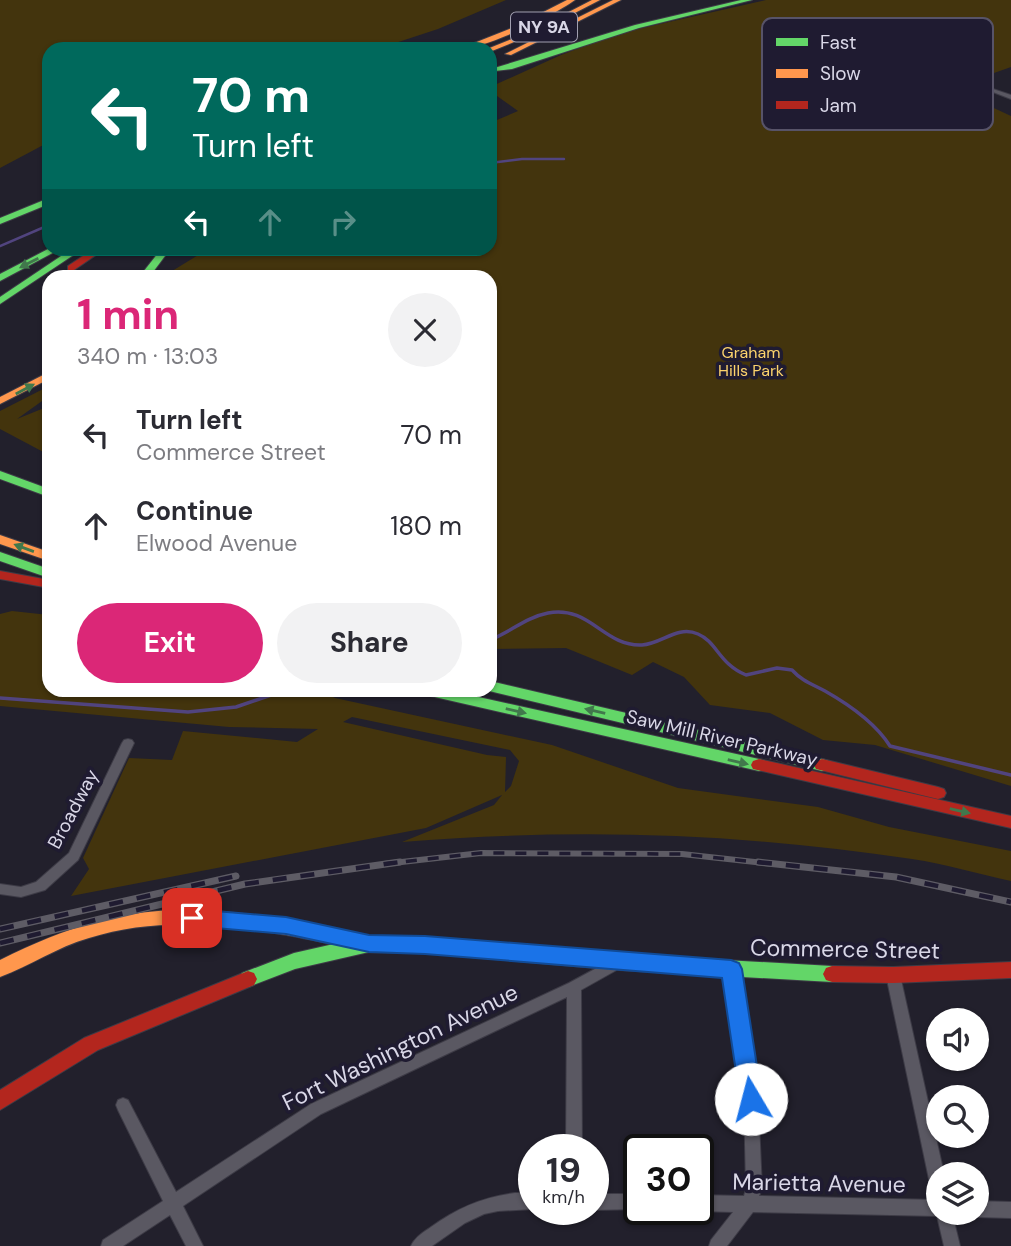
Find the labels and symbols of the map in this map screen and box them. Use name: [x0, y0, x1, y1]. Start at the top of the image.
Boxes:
road number: NY 9A: [511, 12, 577, 42]
legend: [762, 18, 993, 130]
text: Fast: [820, 30, 856, 55]
text: Slow: [820, 61, 861, 86]
text: Jam: [820, 93, 857, 118]
one-way arrow: [19, 258, 39, 269]
park label: Graham Hills Park: [718, 342, 784, 381]
one-way arrow: [15, 383, 35, 394]
one-way arrow: [14, 543, 35, 554]
street label: Saw Mill River Parkway: [624, 704, 820, 772]
one-way arrow: [584, 705, 606, 716]
one-way arrow: [505, 706, 527, 717]
one-way arrow: [727, 756, 749, 767]
street label: Broadway: [42, 765, 105, 853]
one-way arrow: [949, 805, 971, 816]
pin: [162, 888, 222, 948]
street label: Commerce Street: [750, 932, 940, 966]
street label: Fort Washington Avenue: [277, 977, 523, 1117]
position arrow: [714, 1062, 788, 1136]
speed limit sign: 30: [623, 1134, 714, 1225]
street label: Marietta Avenue: [732, 1166, 906, 1200]

